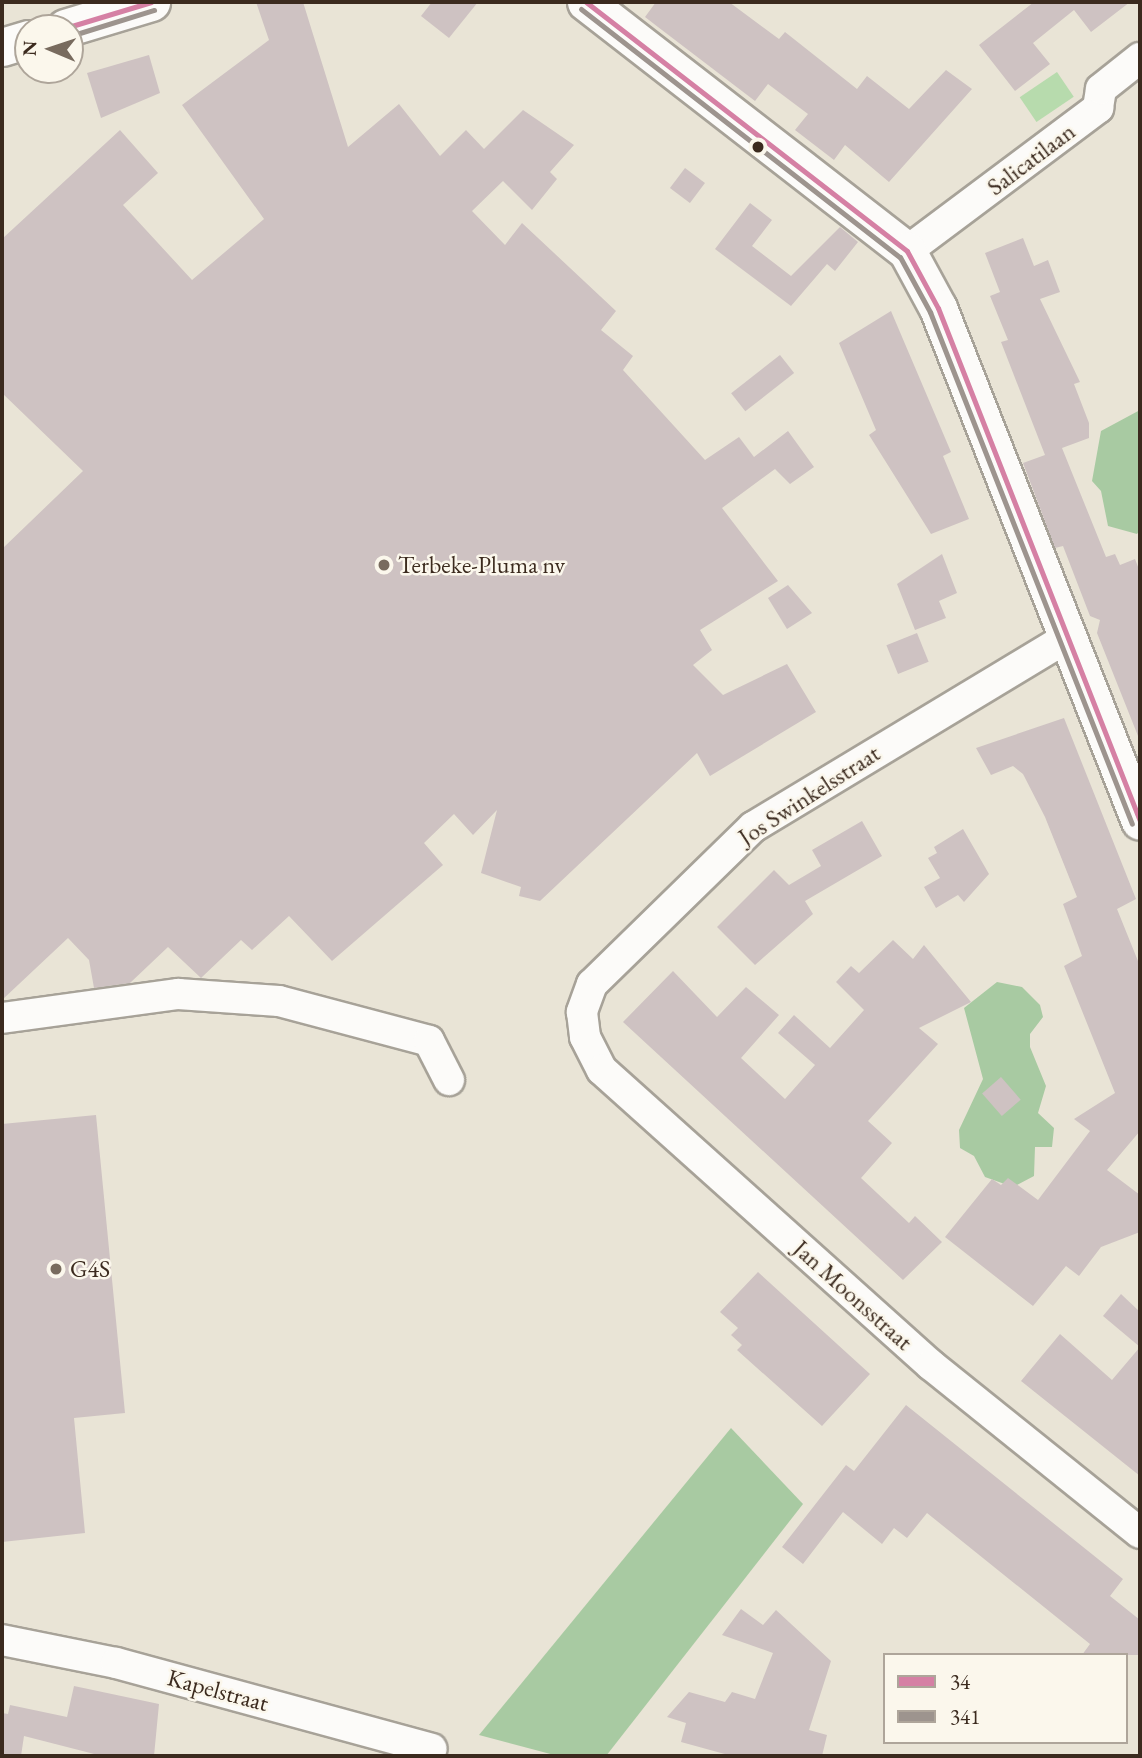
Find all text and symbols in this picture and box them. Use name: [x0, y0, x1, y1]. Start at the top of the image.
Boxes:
north arrow: [14, 14, 84, 84]
text: N: [17, 40, 42, 56]
street label: Salicatilaan: [981, 117, 1081, 201]
unlabelled marker: [751, 140, 765, 154]
place label: Terbeke-Pluma nv: [398, 551, 565, 579]
marker: Terbeke-Pluma nv: [376, 557, 392, 573]
street label: Jos Swinkelsstraat: [733, 739, 885, 851]
street label: Jan Moonsstraat: [787, 1234, 919, 1356]
place label: G4S: [70, 1255, 110, 1283]
marker: G4S: [48, 1261, 64, 1277]
legend: [883, 1653, 1128, 1744]
street label: Kapelstraat: [164, 1663, 272, 1717]
text: 34: [950, 1668, 970, 1695]
text: 341: [950, 1703, 980, 1730]

